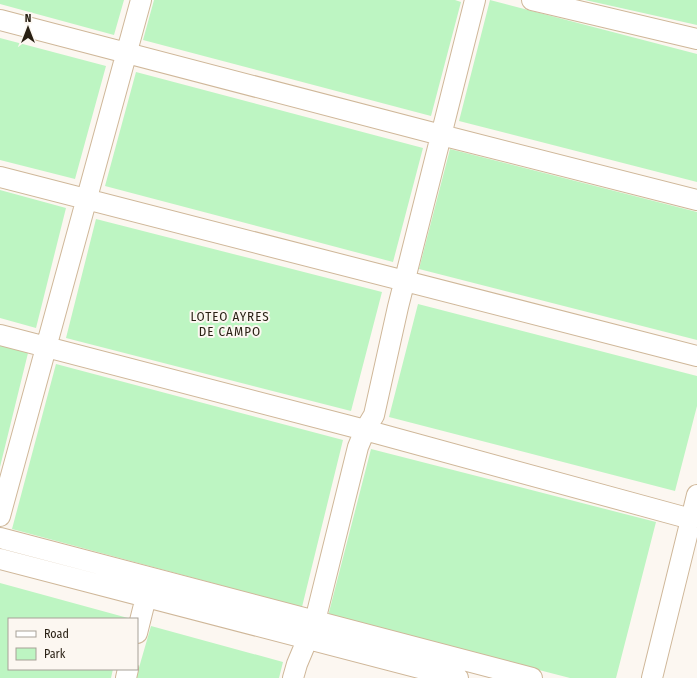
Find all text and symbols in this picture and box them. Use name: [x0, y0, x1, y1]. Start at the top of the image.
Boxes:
north arrow: [8, 8, 48, 48]
text: N: [25, 12, 31, 25]
district label: LOTEO AYRES DE CAMPO: [190, 309, 270, 339]
legend: [8, 618, 138, 670]
text: Road: [44, 627, 69, 641]
text: Park: [44, 647, 66, 661]

